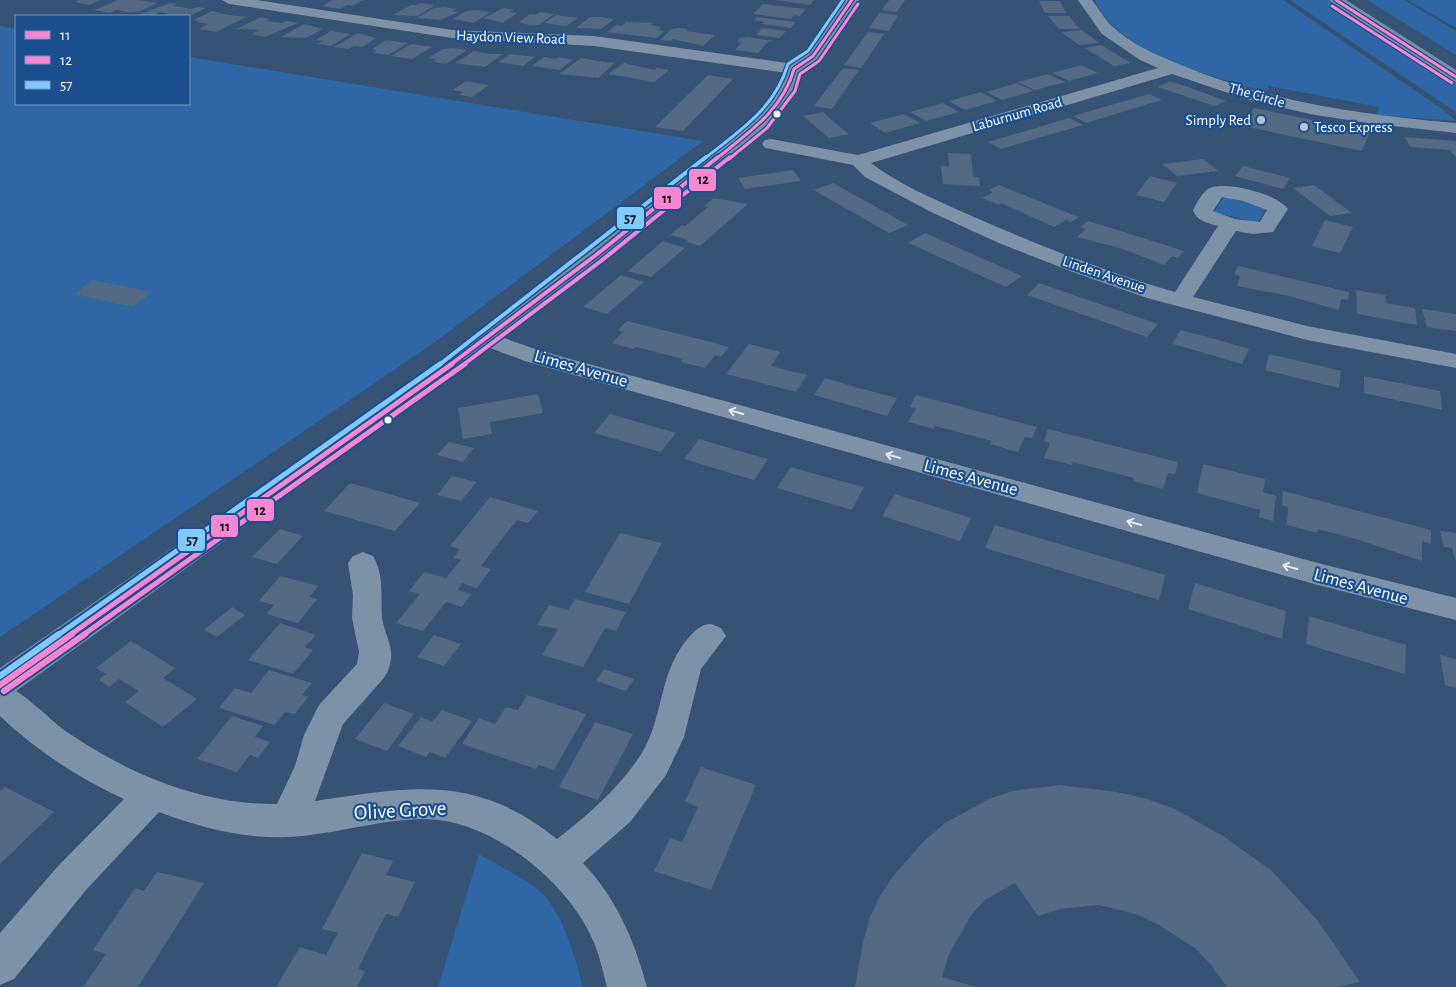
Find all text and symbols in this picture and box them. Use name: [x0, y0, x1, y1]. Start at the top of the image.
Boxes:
legend: [15, 15, 190, 105]
text: 11: [60, 28, 70, 43]
street label: Haydon View Road: [456, 28, 566, 47]
text: 12: [60, 53, 72, 68]
text: 57: [60, 78, 73, 93]
street label: The Circle: [1227, 80, 1286, 111]
street label: Laburnum Road: [970, 94, 1064, 134]
unlabelled marker: [772, 109, 782, 119]
place label: Simply Red: [1186, 113, 1251, 128]
marker: Simply Red: [1255, 114, 1267, 126]
place label: Tesco Express: [1314, 120, 1393, 135]
marker: Tesco Express: [1298, 121, 1310, 133]
line badge: 12: [688, 168, 717, 192]
text: 12: [697, 173, 709, 187]
line badge: 11: [653, 186, 682, 210]
text: 11: [662, 192, 672, 206]
line badge: 57: [616, 206, 645, 230]
text: 57: [624, 212, 636, 226]
street label: Linden Avenue: [1061, 253, 1147, 296]
street label: Limes Avenue: [532, 347, 630, 391]
one-way arrow: [729, 406, 745, 416]
unlabelled marker: [383, 415, 393, 425]
one-way arrow: [885, 451, 901, 460]
street label: Limes Avenue: [922, 457, 1020, 499]
line badge: 12: [246, 498, 275, 522]
text: 12: [254, 504, 266, 518]
line badge: 11: [210, 514, 239, 538]
one-way arrow: [1126, 517, 1142, 527]
text: 11: [220, 520, 230, 534]
line badge: 57: [177, 528, 206, 552]
text: 57: [186, 534, 198, 548]
one-way arrow: [1283, 561, 1299, 571]
street label: Limes Avenue: [1312, 566, 1410, 608]
street label: Olive Grove: [353, 798, 447, 823]

